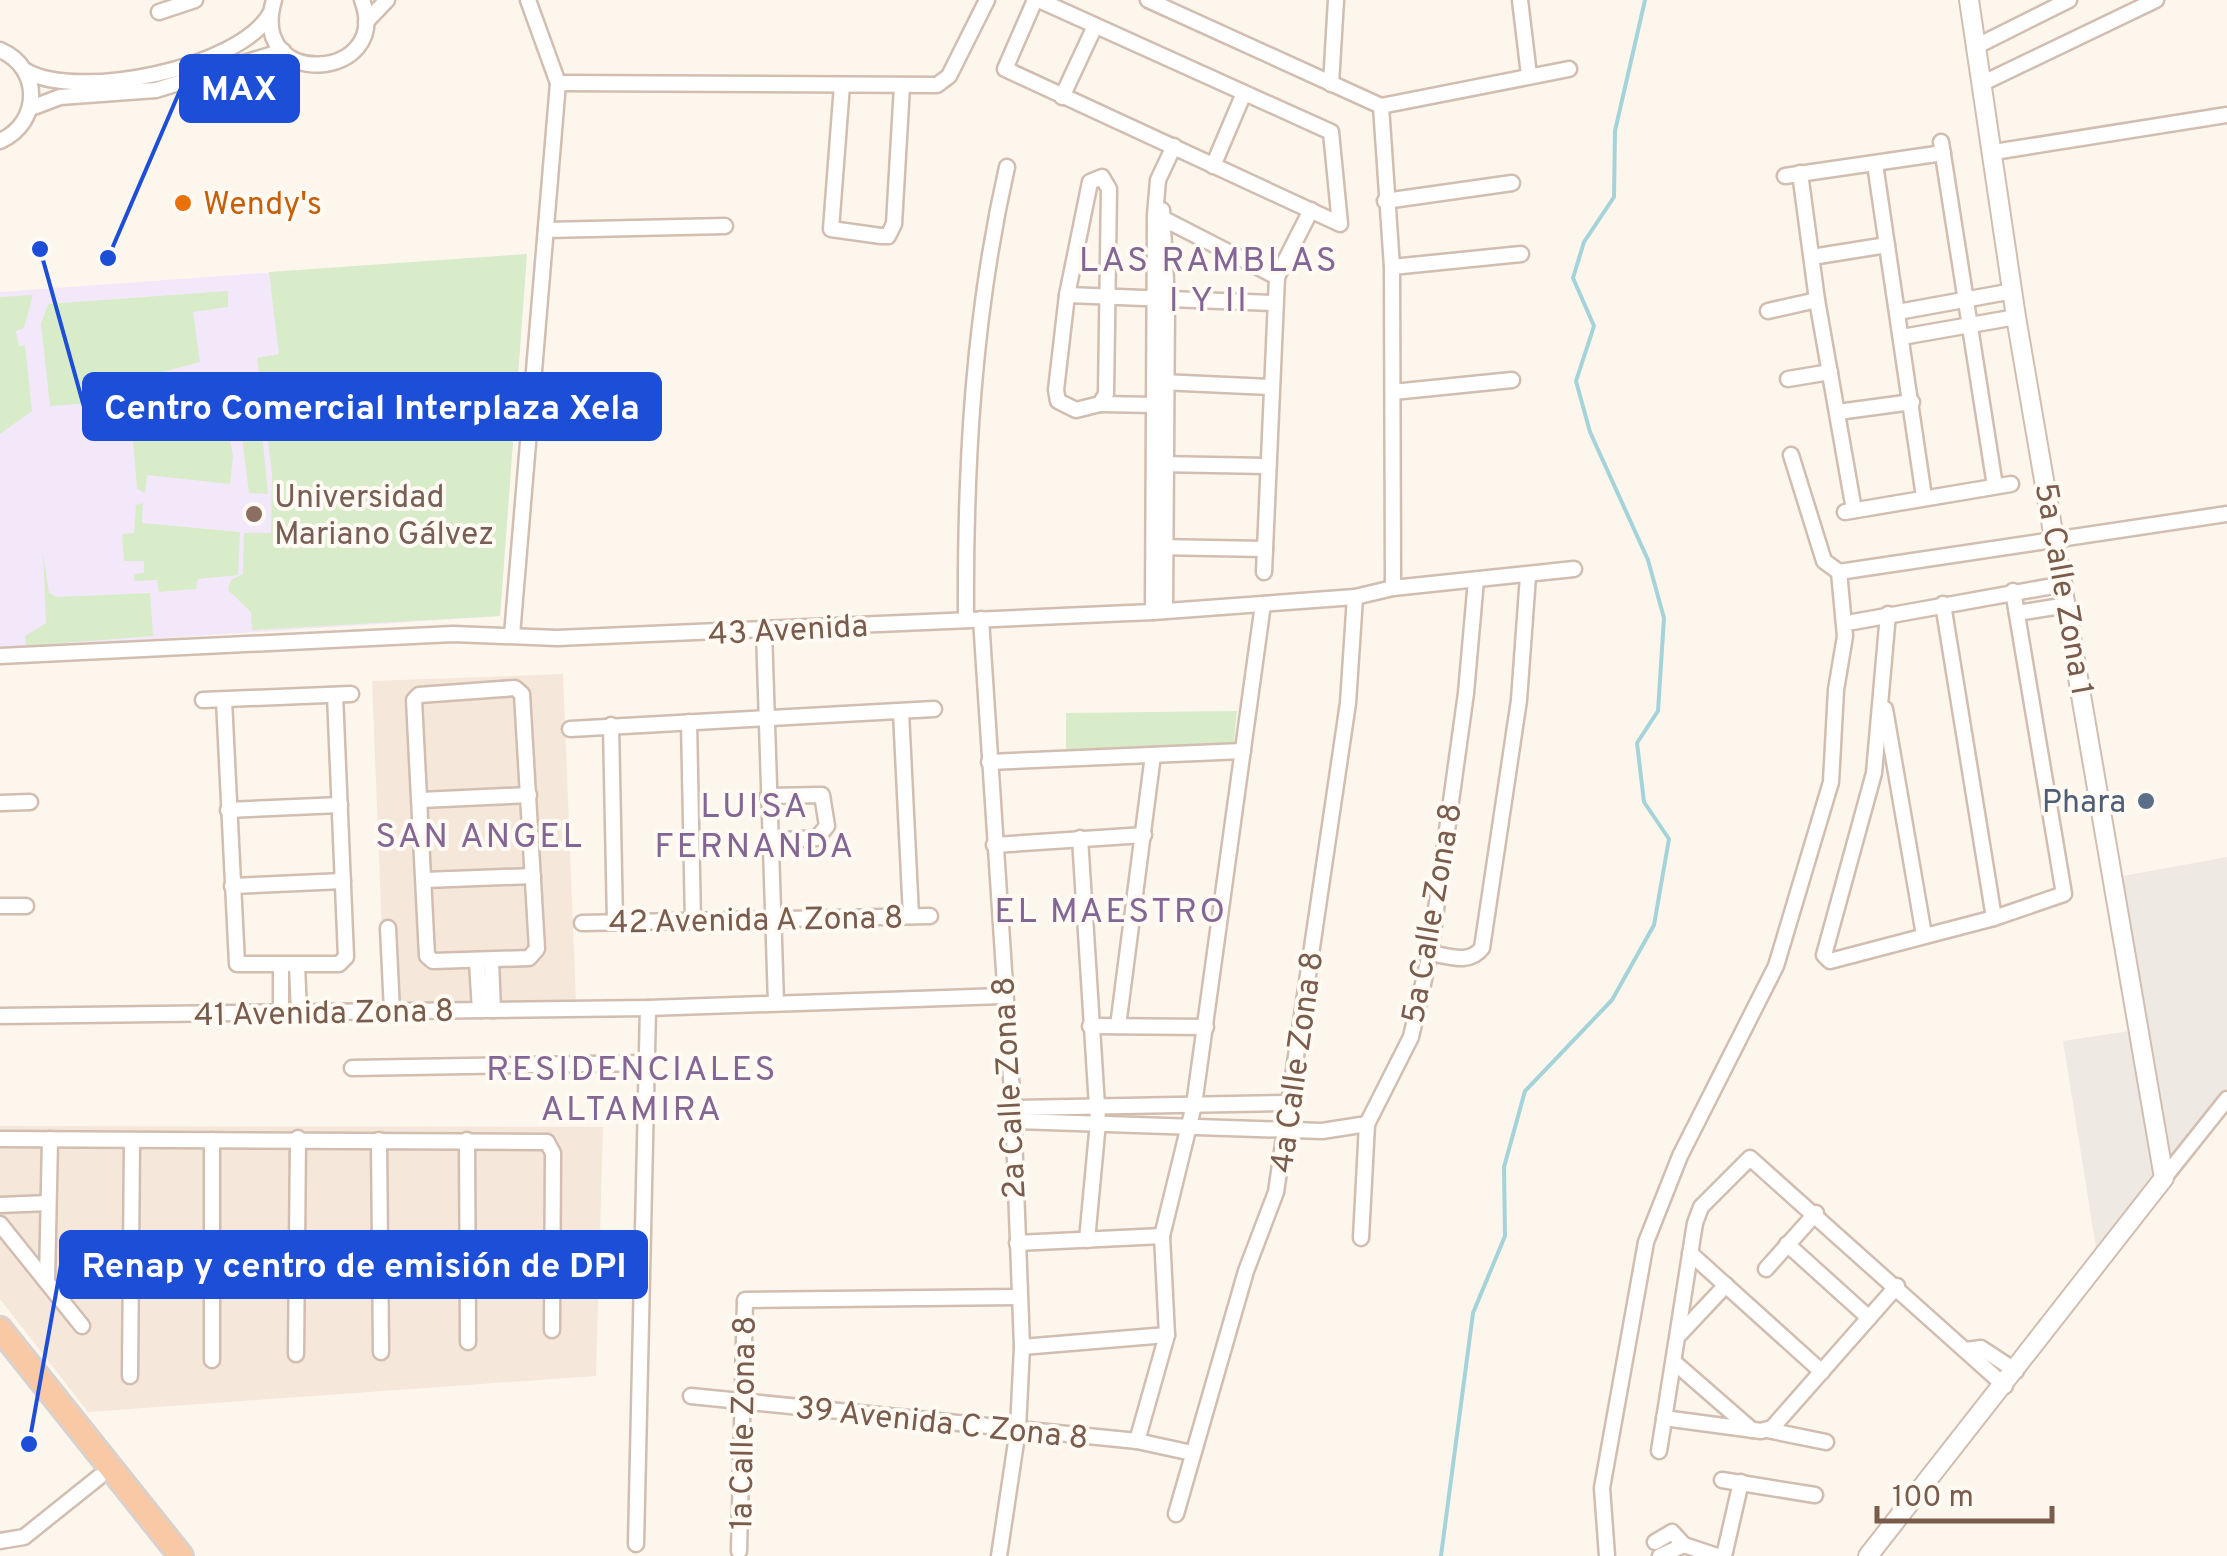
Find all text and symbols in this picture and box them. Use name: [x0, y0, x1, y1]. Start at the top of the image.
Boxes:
callout: MAX: [181, 56, 298, 121]
text: MAX: [201, 69, 277, 113]
place label: Wendy's: [203, 186, 322, 226]
marker: Wendy's: [172, 192, 194, 214]
district label: LAS RAMBLAS I Y II: [1079, 240, 1339, 324]
callout: Centro Comercial Interplaza Xela: [84, 374, 660, 439]
text: Centro Comercial Interplaza Xela: [104, 388, 640, 432]
place label: Universidad Mariano Gálvez: [274, 479, 494, 556]
street label: 5a Calle Zona 1: [2024, 480, 2100, 699]
marker: Universidad Mariano Gálvez: [243, 503, 265, 525]
street label: 43 Avenida: [707, 608, 869, 656]
place label: Phara: [2042, 784, 2126, 824]
district label: LUISA FERNANDA: [654, 786, 856, 870]
marker: Phara: [2135, 790, 2157, 812]
street label: 5a Calle Zona 8: [1395, 800, 1473, 1027]
district label: SAN ANGEL: [375, 816, 585, 860]
district label: EL MAESTRO: [994, 891, 1228, 935]
street label: 42 Avenida A Zona 8: [608, 899, 904, 945]
street label: 4a Calle Zona 8: [1264, 949, 1334, 1176]
street label: 2a Calle Zona 8: [985, 975, 1037, 1200]
street label: 41 Avenida Zona 8: [194, 993, 455, 1037]
district label: RESIDENCIALES ALTAMIRA: [486, 1049, 778, 1133]
callout: Renap y centro de emisión de DPI: [61, 1232, 646, 1297]
text: Renap y centro de emisión de DPI: [82, 1246, 626, 1290]
street label: 1a Calle Zona 8: [723, 1316, 767, 1531]
street label: 39 Avenida C Zona 8: [793, 1390, 1090, 1460]
scale bar: [1877, 1461, 2052, 1523]
text: 100 m: [1892, 1480, 1974, 1517]

